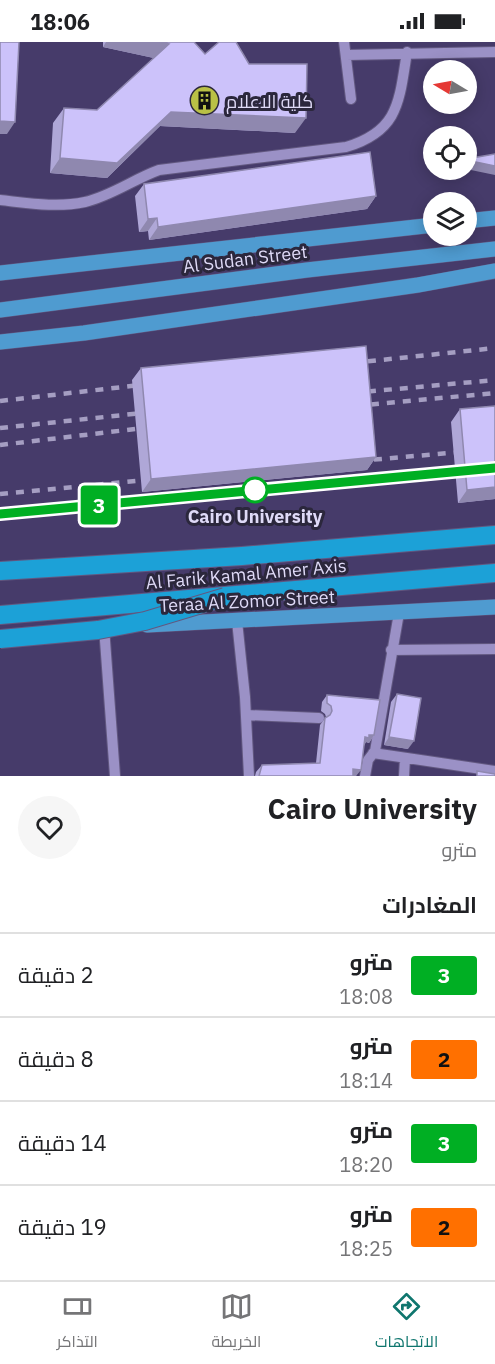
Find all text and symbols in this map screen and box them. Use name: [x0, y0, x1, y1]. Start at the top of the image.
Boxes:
text: 18:06: [30, 7, 90, 36]
north arrow: [423, 60, 477, 114]
map controls: [423, 60, 477, 246]
building icon: كلية الاعلام: [189, 85, 221, 117]
place label: كلية الاعلام: [226, 90, 313, 114]
button: locate: [423, 126, 477, 180]
button: layers: [423, 192, 477, 246]
street label: Al Sudan Street: [181, 240, 309, 278]
marker: Cairo University: [242, 477, 268, 503]
line badge: 3: [80, 486, 118, 524]
text: 3: [93, 491, 105, 519]
place label: Cairo University: [188, 505, 323, 528]
street label: Al Farik Kamal Amer Axis: [145, 554, 347, 594]
street label: Teraa Al Zomor Street: [158, 585, 336, 617]
text: Cairo University: [267, 790, 477, 827]
button: heart: [18, 796, 81, 859]
text: مترو: [441, 836, 477, 863]
text: المغادرات: [382, 890, 477, 919]
text: مترو: [350, 947, 393, 976]
text: 2 دقيقة: [18, 960, 94, 989]
text: 3: [438, 961, 450, 989]
text: 18:08: [339, 983, 393, 1010]
text: مترو: [350, 1031, 393, 1060]
text: 8 دقيقة: [18, 1044, 94, 1073]
text: 2: [438, 1045, 450, 1073]
text: 18:14: [339, 1067, 393, 1094]
text: مترو: [350, 1115, 393, 1144]
text: 14 دقيقة: [18, 1128, 107, 1157]
text: 3: [438, 1129, 450, 1157]
text: 18:20: [339, 1151, 393, 1178]
text: مترو: [350, 1199, 393, 1228]
text: 19 دقيقة: [18, 1212, 107, 1241]
text: 2: [438, 1213, 450, 1241]
text: 18:25: [339, 1235, 393, 1262]
tab: التذاكر: [57, 1290, 98, 1356]
tab: الخريطة: [211, 1290, 261, 1356]
tab: الاتجاهات: [375, 1290, 438, 1356]

